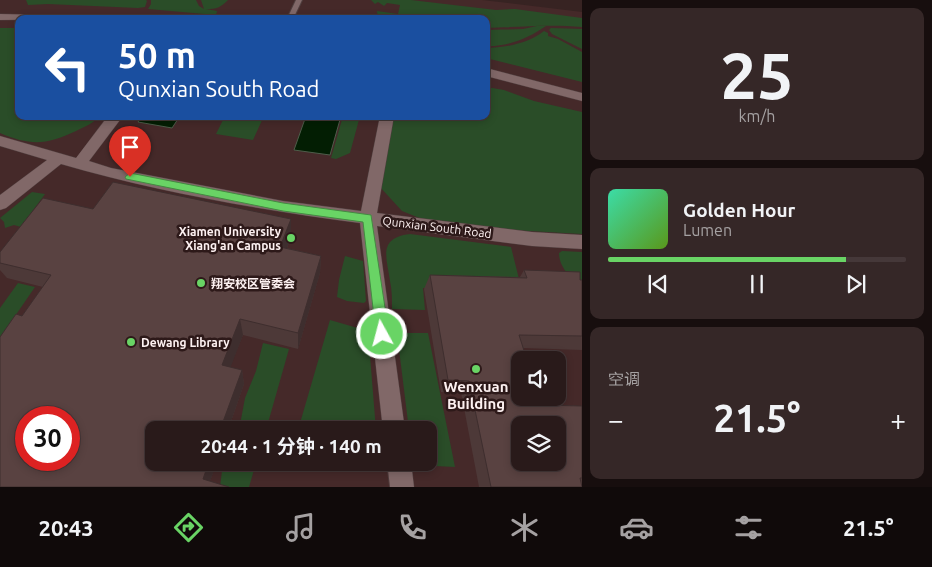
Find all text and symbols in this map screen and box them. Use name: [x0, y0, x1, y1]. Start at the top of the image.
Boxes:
icon: left: [35, 35, 100, 100]
text: 50 m: [118, 35, 196, 75]
text: 25: [720, 38, 794, 111]
text: Qunxian South Road: [118, 76, 319, 101]
text: km/h: [739, 107, 775, 125]
pin: [109, 126, 151, 177]
icon: arrive: [116, 133, 144, 161]
text: Golden Hour: [683, 199, 795, 221]
street label: Qunxian South Road: [382, 214, 492, 240]
text: Lumen: [683, 221, 732, 239]
place label: Xiamen University Xiang'an Campus: [179, 225, 282, 252]
marker: Xiamen University Xiang'an Campus: [285, 232, 297, 244]
icon: previous: [644, 270, 672, 298]
icon: pause: [743, 270, 771, 298]
icon: next: [842, 270, 870, 298]
marker: 翔安校区管委会: [195, 277, 207, 289]
place label: 翔安校区管委会: [211, 277, 295, 290]
position arrow: [355, 307, 407, 359]
marker: Dewang Library: [125, 336, 137, 348]
place label: Dewang Library: [141, 336, 230, 349]
map controls: [511, 351, 566, 471]
button: sound: [511, 351, 566, 406]
marker: Wenxuan Building: [470, 363, 482, 375]
text: 空调: [608, 370, 640, 388]
place label: Wenxuan Building: [444, 378, 508, 412]
text: 21.5°: [713, 397, 801, 439]
text: −: [608, 404, 624, 435]
text: +: [890, 404, 906, 435]
speed limit sign: 30: [15, 406, 80, 471]
button: layers: [511, 416, 566, 471]
text: 20:44 · 1 分钟 · 140 m: [200, 435, 382, 457]
icon: directions: [171, 510, 206, 545]
icon: music: [283, 510, 318, 545]
icon: phone: [395, 510, 430, 545]
icon: climate: [507, 510, 542, 545]
icon: car: [619, 510, 654, 545]
icon: filters: [731, 510, 766, 545]
text: 20:43: [39, 515, 94, 540]
text: 21.5°: [843, 515, 893, 540]

